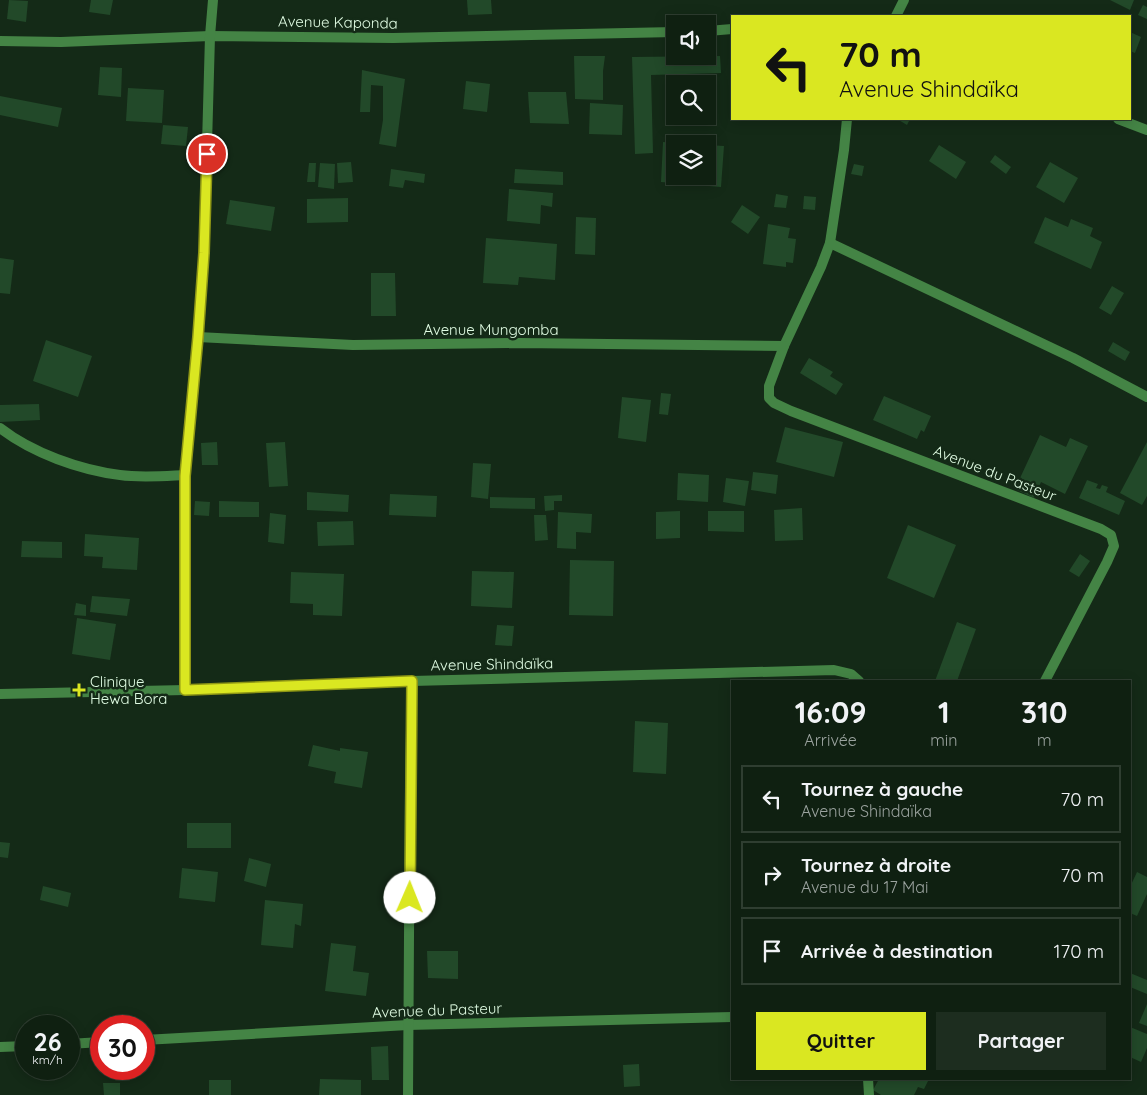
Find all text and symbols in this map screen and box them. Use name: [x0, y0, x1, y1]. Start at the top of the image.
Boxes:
street label: Avenue Kaponda: [278, 11, 398, 33]
map controls: [666, 15, 716, 185]
button: sound: [666, 15, 716, 65]
text: 70 m: [839, 32, 922, 76]
icon: left: [756, 35, 821, 100]
button: search: [666, 75, 716, 125]
text: Avenue Shindaïka: [839, 75, 1019, 103]
pin: [186, 133, 228, 175]
button: layers: [666, 135, 716, 185]
icon: arrive: [193, 140, 221, 168]
street label: Avenue Mungomba: [424, 320, 559, 339]
street label: Avenue du Pasteur: [931, 441, 1059, 505]
street label: Avenue Shindaïka: [431, 653, 553, 675]
place label: Clinique Hewa Bora: [90, 672, 167, 708]
marker: Clinique Hewa Bora: [72, 683, 86, 697]
text: 16:09: [795, 693, 867, 731]
text: 1: [938, 693, 950, 731]
text: 310: [1021, 693, 1067, 731]
text: Arrivée: [804, 730, 857, 750]
text: min: [930, 730, 957, 750]
text: m: [1037, 730, 1052, 750]
text: Tournez à gauche: [801, 777, 963, 801]
icon: left: [758, 785, 786, 813]
text: 70 m: [1060, 787, 1104, 811]
text: Avenue Shindaïka: [801, 801, 932, 821]
text: Tournez à droite: [801, 853, 951, 877]
icon: right: [758, 861, 786, 889]
text: 70 m: [1060, 863, 1104, 887]
position arrow: [383, 871, 435, 923]
text: Avenue du 17 Mai: [801, 877, 928, 897]
icon: arrive: [758, 937, 786, 965]
text: Arrivée à destination: [801, 939, 993, 963]
text: 170 m: [1053, 939, 1104, 963]
street label: Avenue du Pasteur: [372, 998, 503, 1022]
button: Quitter: [756, 1012, 926, 1070]
button: Partager: [936, 1012, 1106, 1070]
speed limit sign: 30: [90, 1015, 155, 1080]
text: 26: [33, 1026, 62, 1057]
text: km/h: [32, 1052, 63, 1067]

